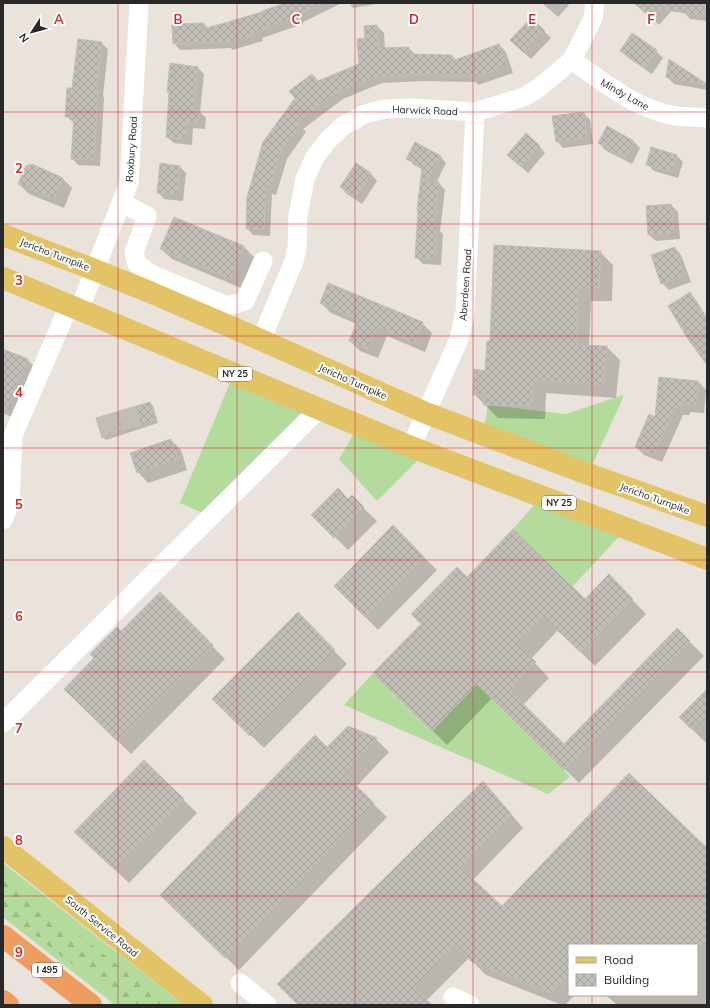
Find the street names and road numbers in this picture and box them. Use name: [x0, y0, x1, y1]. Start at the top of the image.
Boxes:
street label: Mindy Lane: [598, 76, 651, 113]
street label: Harwick Road: [392, 103, 458, 118]
street label: Roxbury Road: [123, 116, 140, 182]
street label: Jericho Turnpike: [18, 235, 91, 274]
street label: Aberdeen Road: [456, 249, 475, 322]
street label: Jericho Turnpike: [317, 361, 389, 402]
road number: NY 25: [218, 367, 252, 381]
street label: Jericho Turnpike: [618, 480, 691, 517]
road number: NY 25: [542, 496, 576, 510]
street label: South Service Road: [62, 893, 141, 960]
road number: I 495: [32, 963, 62, 977]

